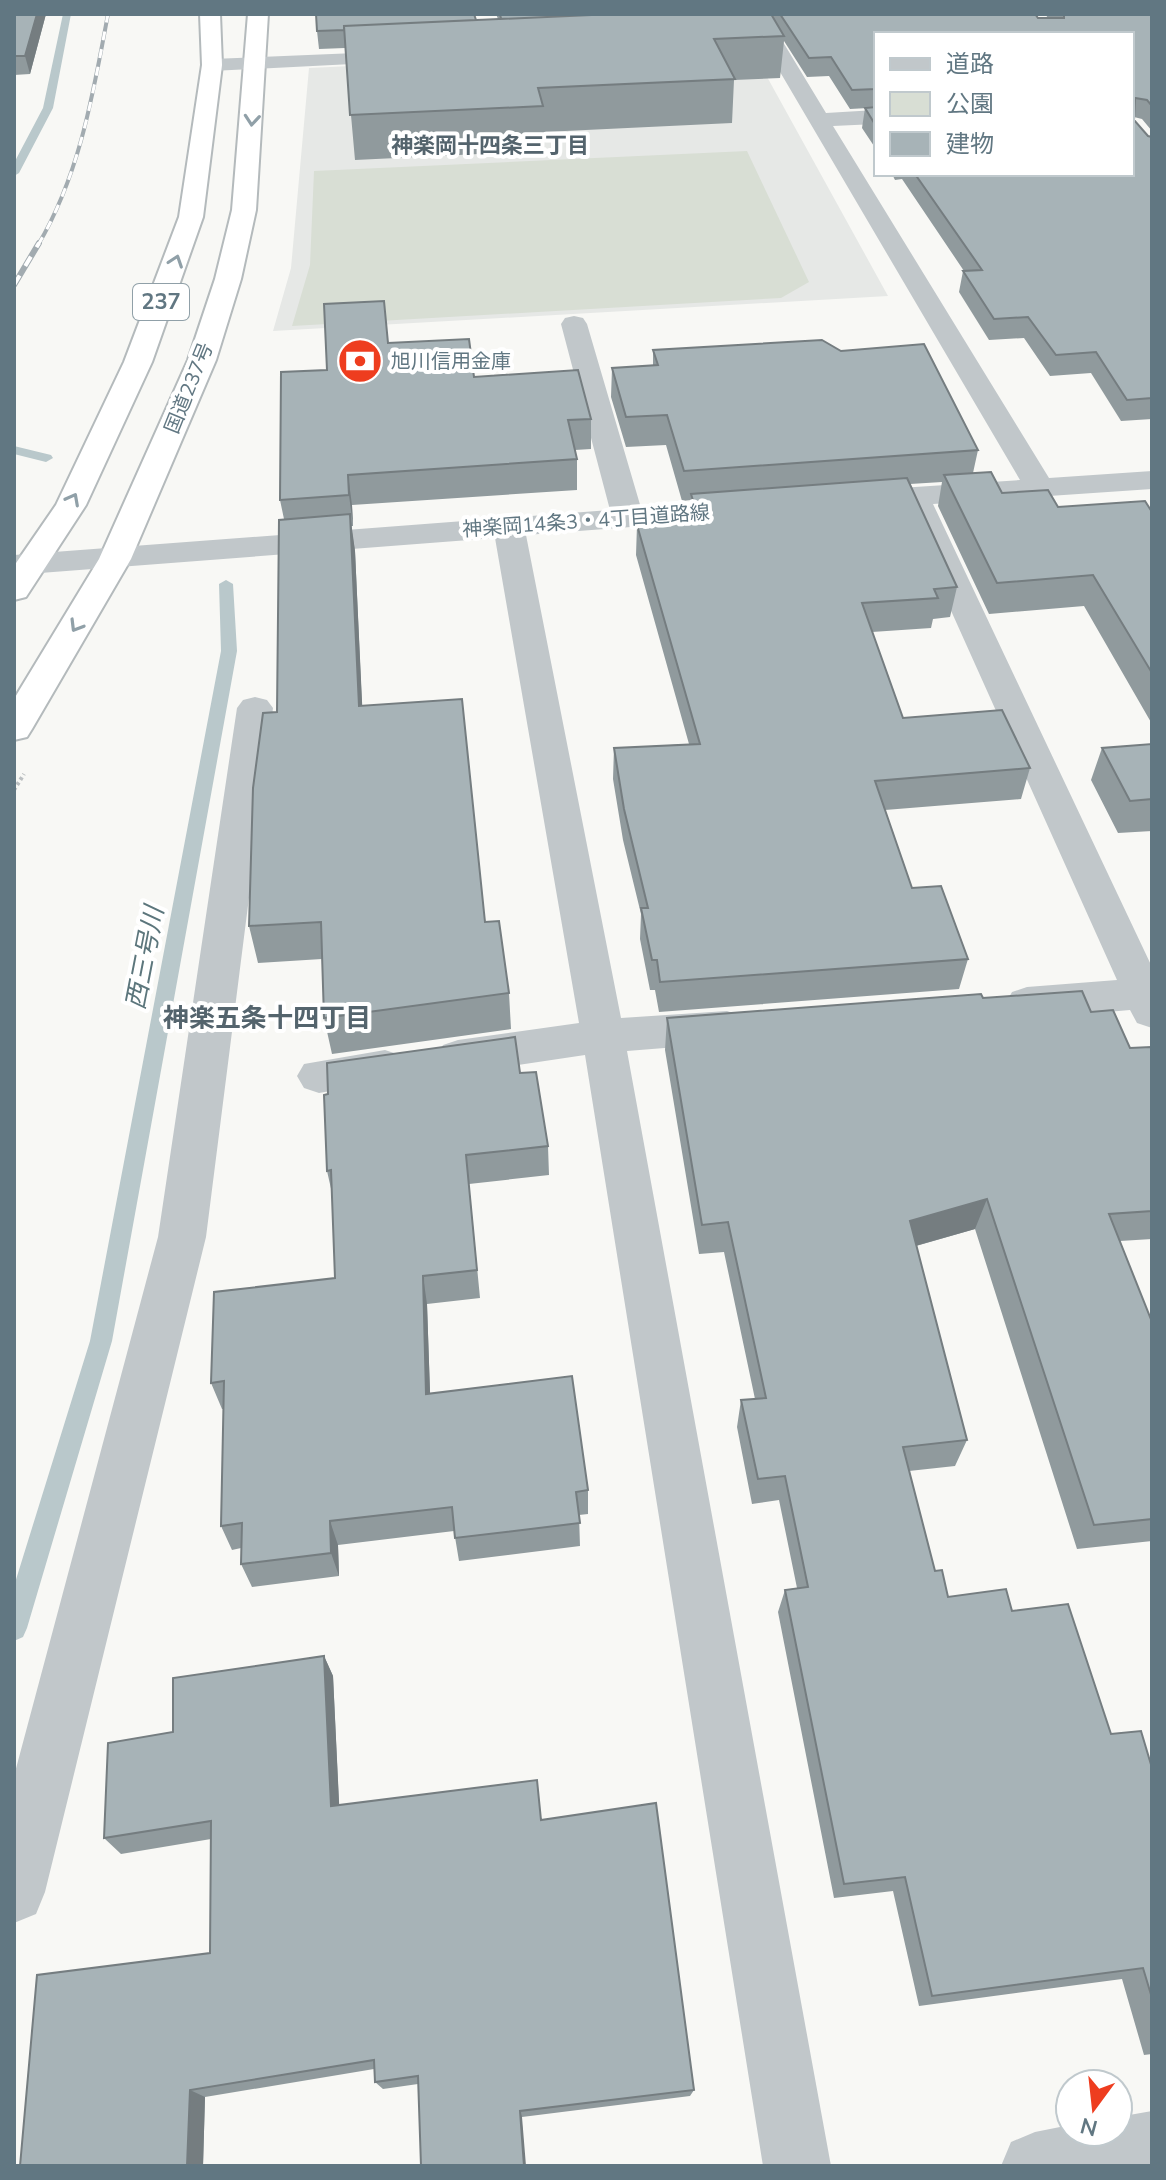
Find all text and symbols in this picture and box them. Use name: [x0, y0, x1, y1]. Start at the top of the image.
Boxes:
legend: [874, 32, 1134, 176]
text: 道路: [946, 48, 994, 80]
text: 公園: [946, 88, 994, 120]
one-way arrow: [243, 114, 260, 127]
text: 建物: [946, 128, 994, 160]
district label: 神楽岡十四条三丁目: [391, 131, 589, 161]
one-way arrow: [166, 254, 182, 268]
road number: 237: [133, 284, 189, 320]
bank icon: 旭川信用金庫: [336, 337, 384, 385]
street label: 国道237号: [159, 338, 219, 438]
place label: 旭川信用金庫: [391, 348, 511, 375]
one-way arrow: [63, 493, 78, 508]
street label: 神楽岡14条3・4丁目道路線: [461, 499, 711, 543]
one-way arrow: [70, 617, 86, 632]
water label: 西三号川: [118, 901, 173, 1012]
district label: 神楽五条十四丁目: [163, 1001, 371, 1036]
north arrow: [1054, 2068, 1134, 2148]
text: N: [1077, 2110, 1101, 2143]

